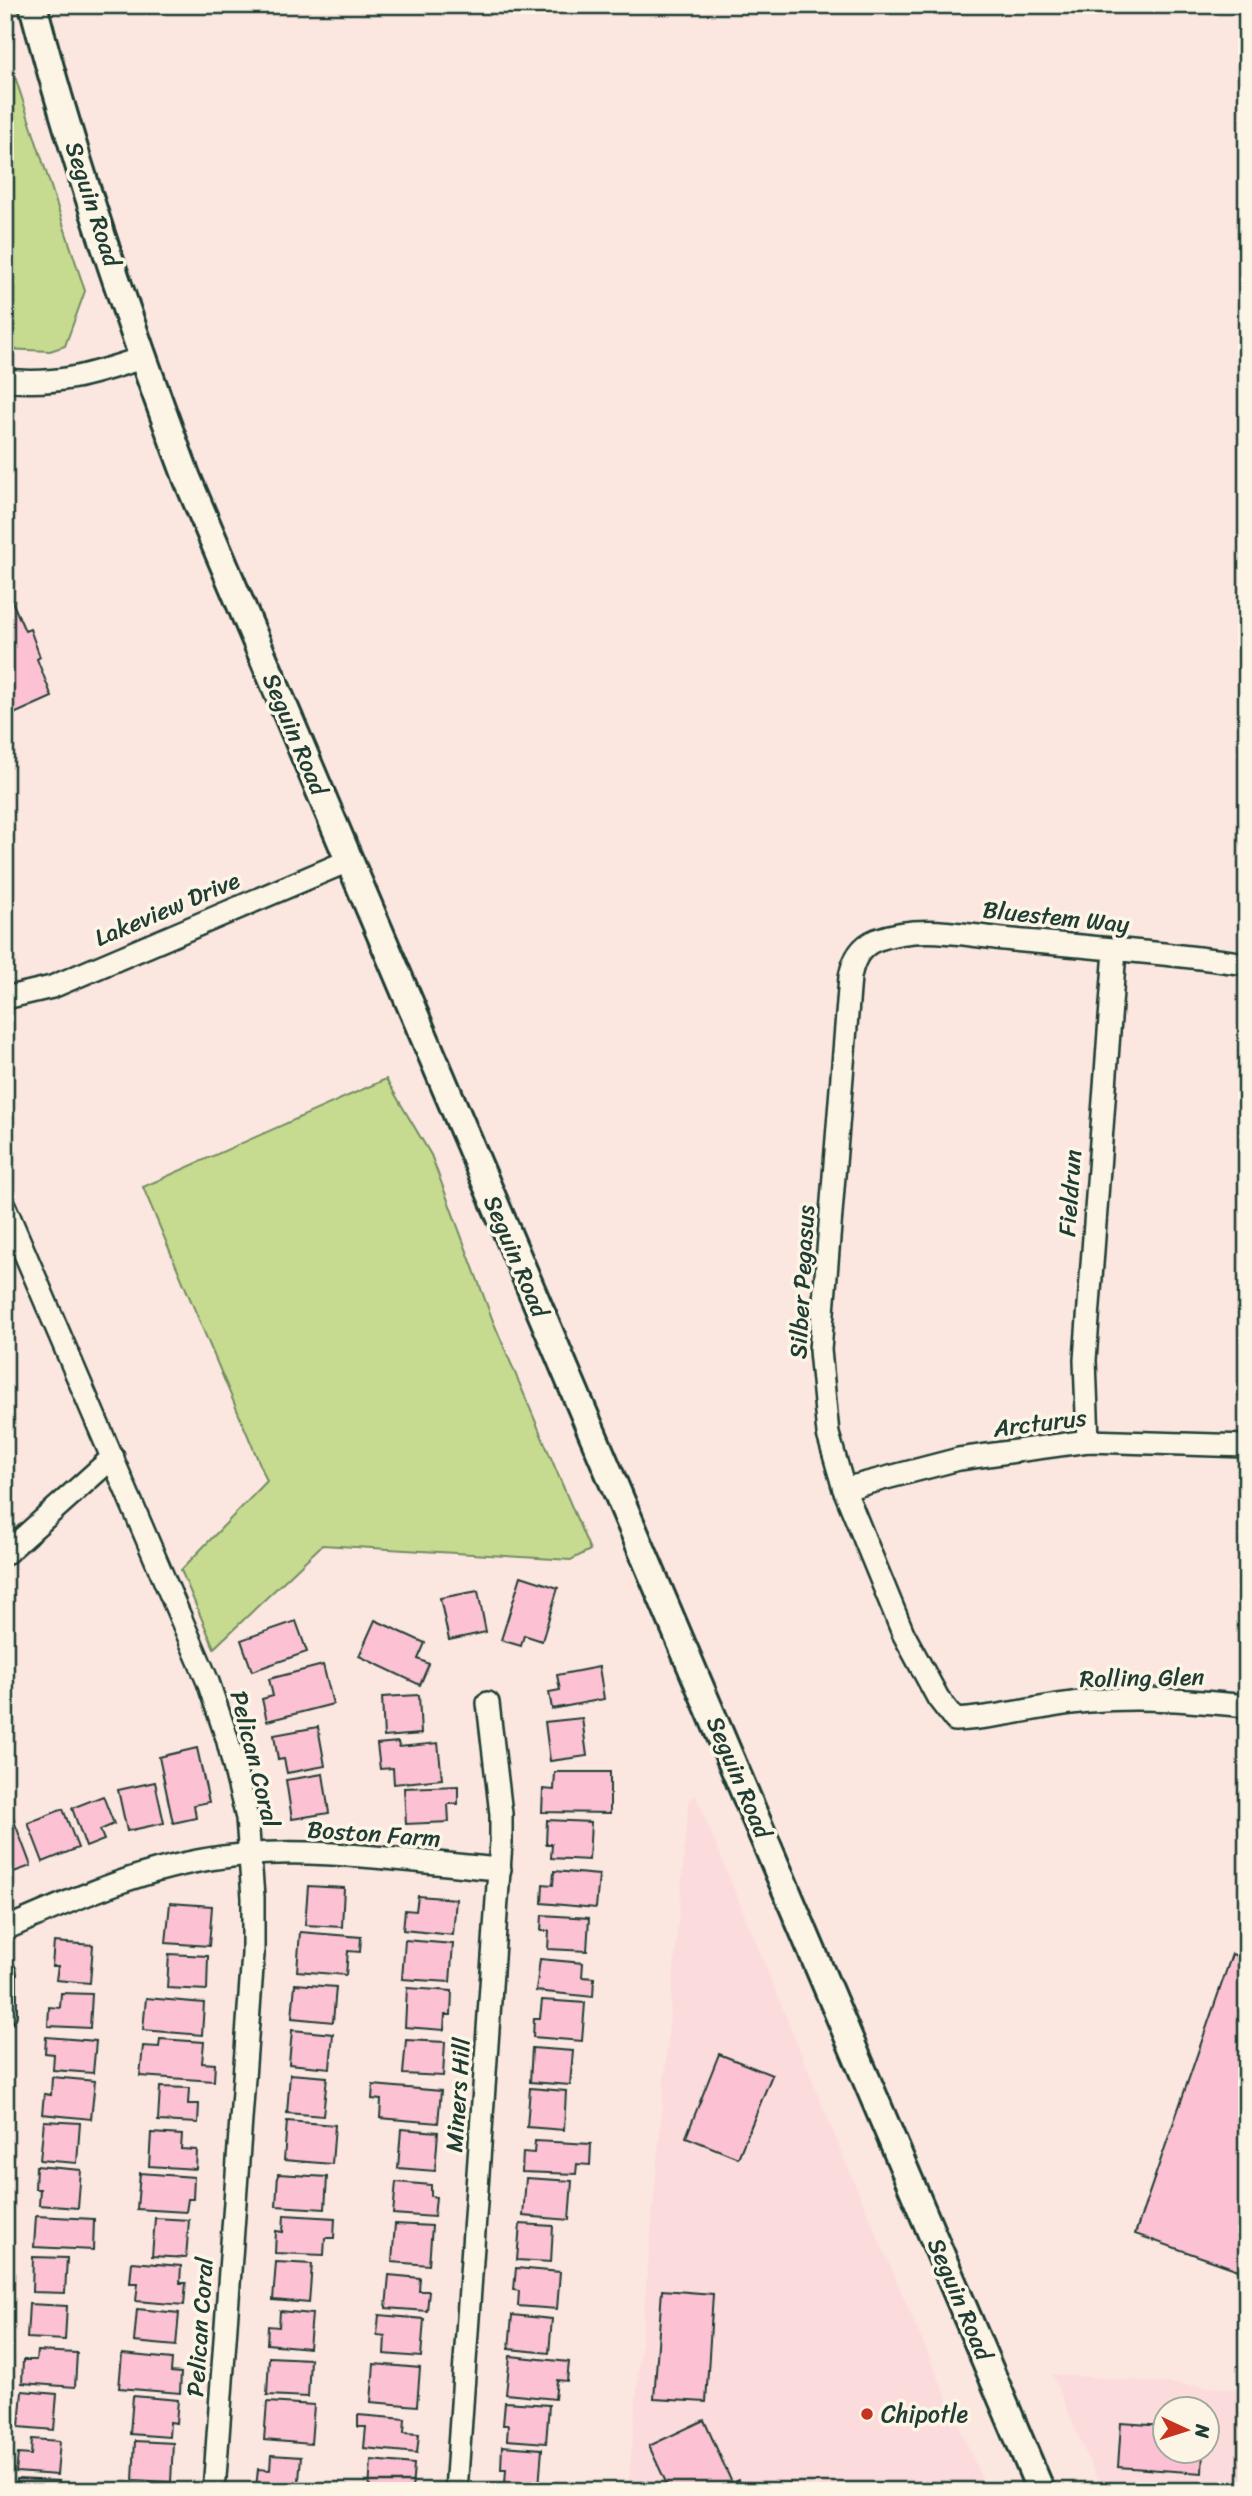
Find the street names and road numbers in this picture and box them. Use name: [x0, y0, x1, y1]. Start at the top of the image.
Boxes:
street label: Seguin Road: [53, 136, 133, 273]
street label: Seguin Road: [250, 666, 340, 803]
street label: Lakeview Drive: [88, 859, 247, 959]
street label: Bluestem Way: [981, 888, 1132, 946]
street label: Fieldrun: [1046, 1148, 1094, 1238]
street label: Seguin Road: [471, 1188, 561, 1325]
street label: Silber Pegasus: [777, 1204, 827, 1360]
street label: Arcturus: [990, 1396, 1089, 1450]
street label: Rolling Glen: [1079, 1656, 1205, 1700]
street label: Pelican Coral: [218, 1686, 293, 1833]
street label: Seguin Road: [694, 1709, 784, 1846]
street label: Boston Farm: [306, 1808, 442, 1860]
street label: Miners Hill: [433, 2035, 483, 2154]
street label: Seguin Road: [915, 2231, 1005, 2368]
street label: Pelican Coral: [174, 2255, 226, 2398]

